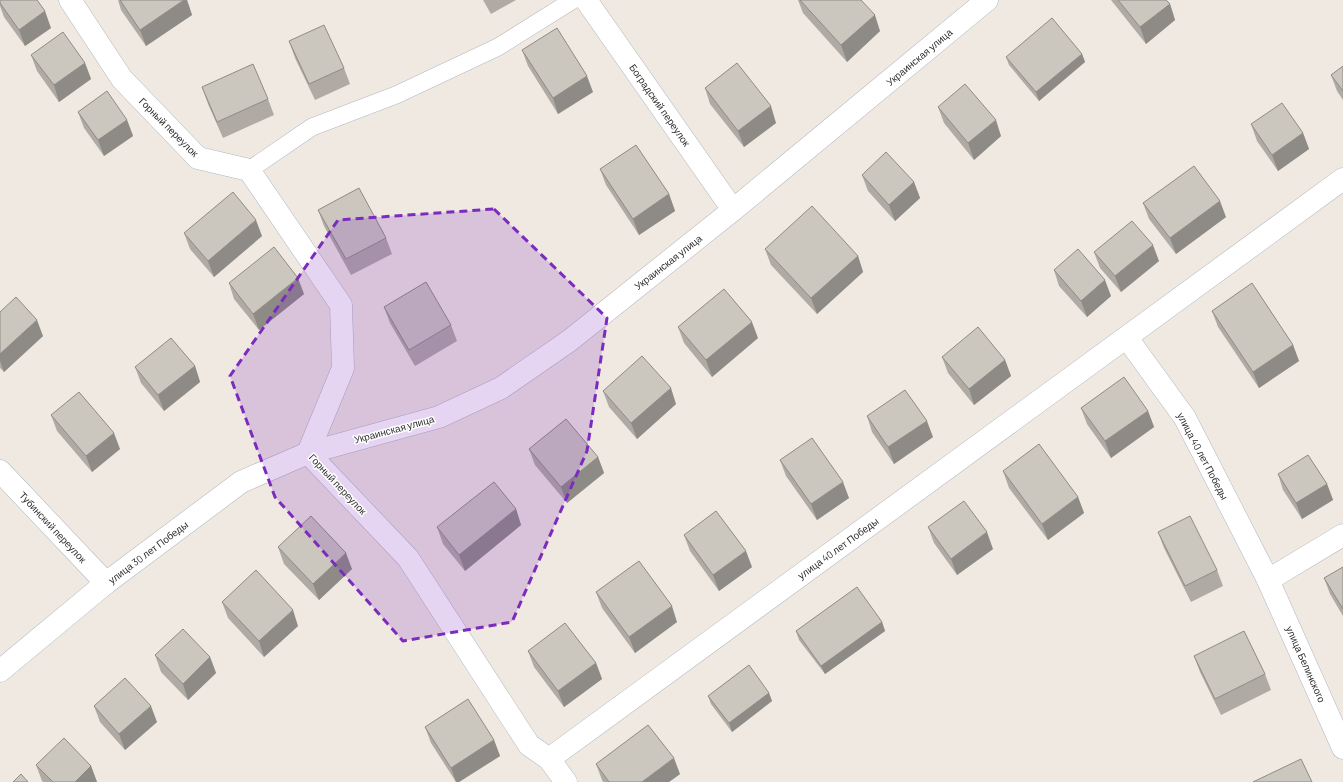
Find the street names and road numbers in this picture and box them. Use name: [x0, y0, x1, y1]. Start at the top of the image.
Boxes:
street label: Украинская улица: [884, 26, 955, 88]
street label: Боградский переулок: [627, 61, 693, 149]
street label: Горный переулок: [137, 95, 202, 160]
street label: Украинская улица: [632, 232, 705, 292]
street label: улица 40 лет Победы: [1175, 410, 1231, 502]
street label: Украинская улица: [353, 412, 436, 445]
street label: Горный переулок: [307, 451, 370, 517]
street label: Тубинский переулок: [17, 489, 89, 565]
street label: улица 40 лет Победы: [795, 515, 881, 581]
street label: улица 30 лет Победы: [106, 518, 190, 586]
street label: улица Белинского: [1284, 624, 1328, 704]

